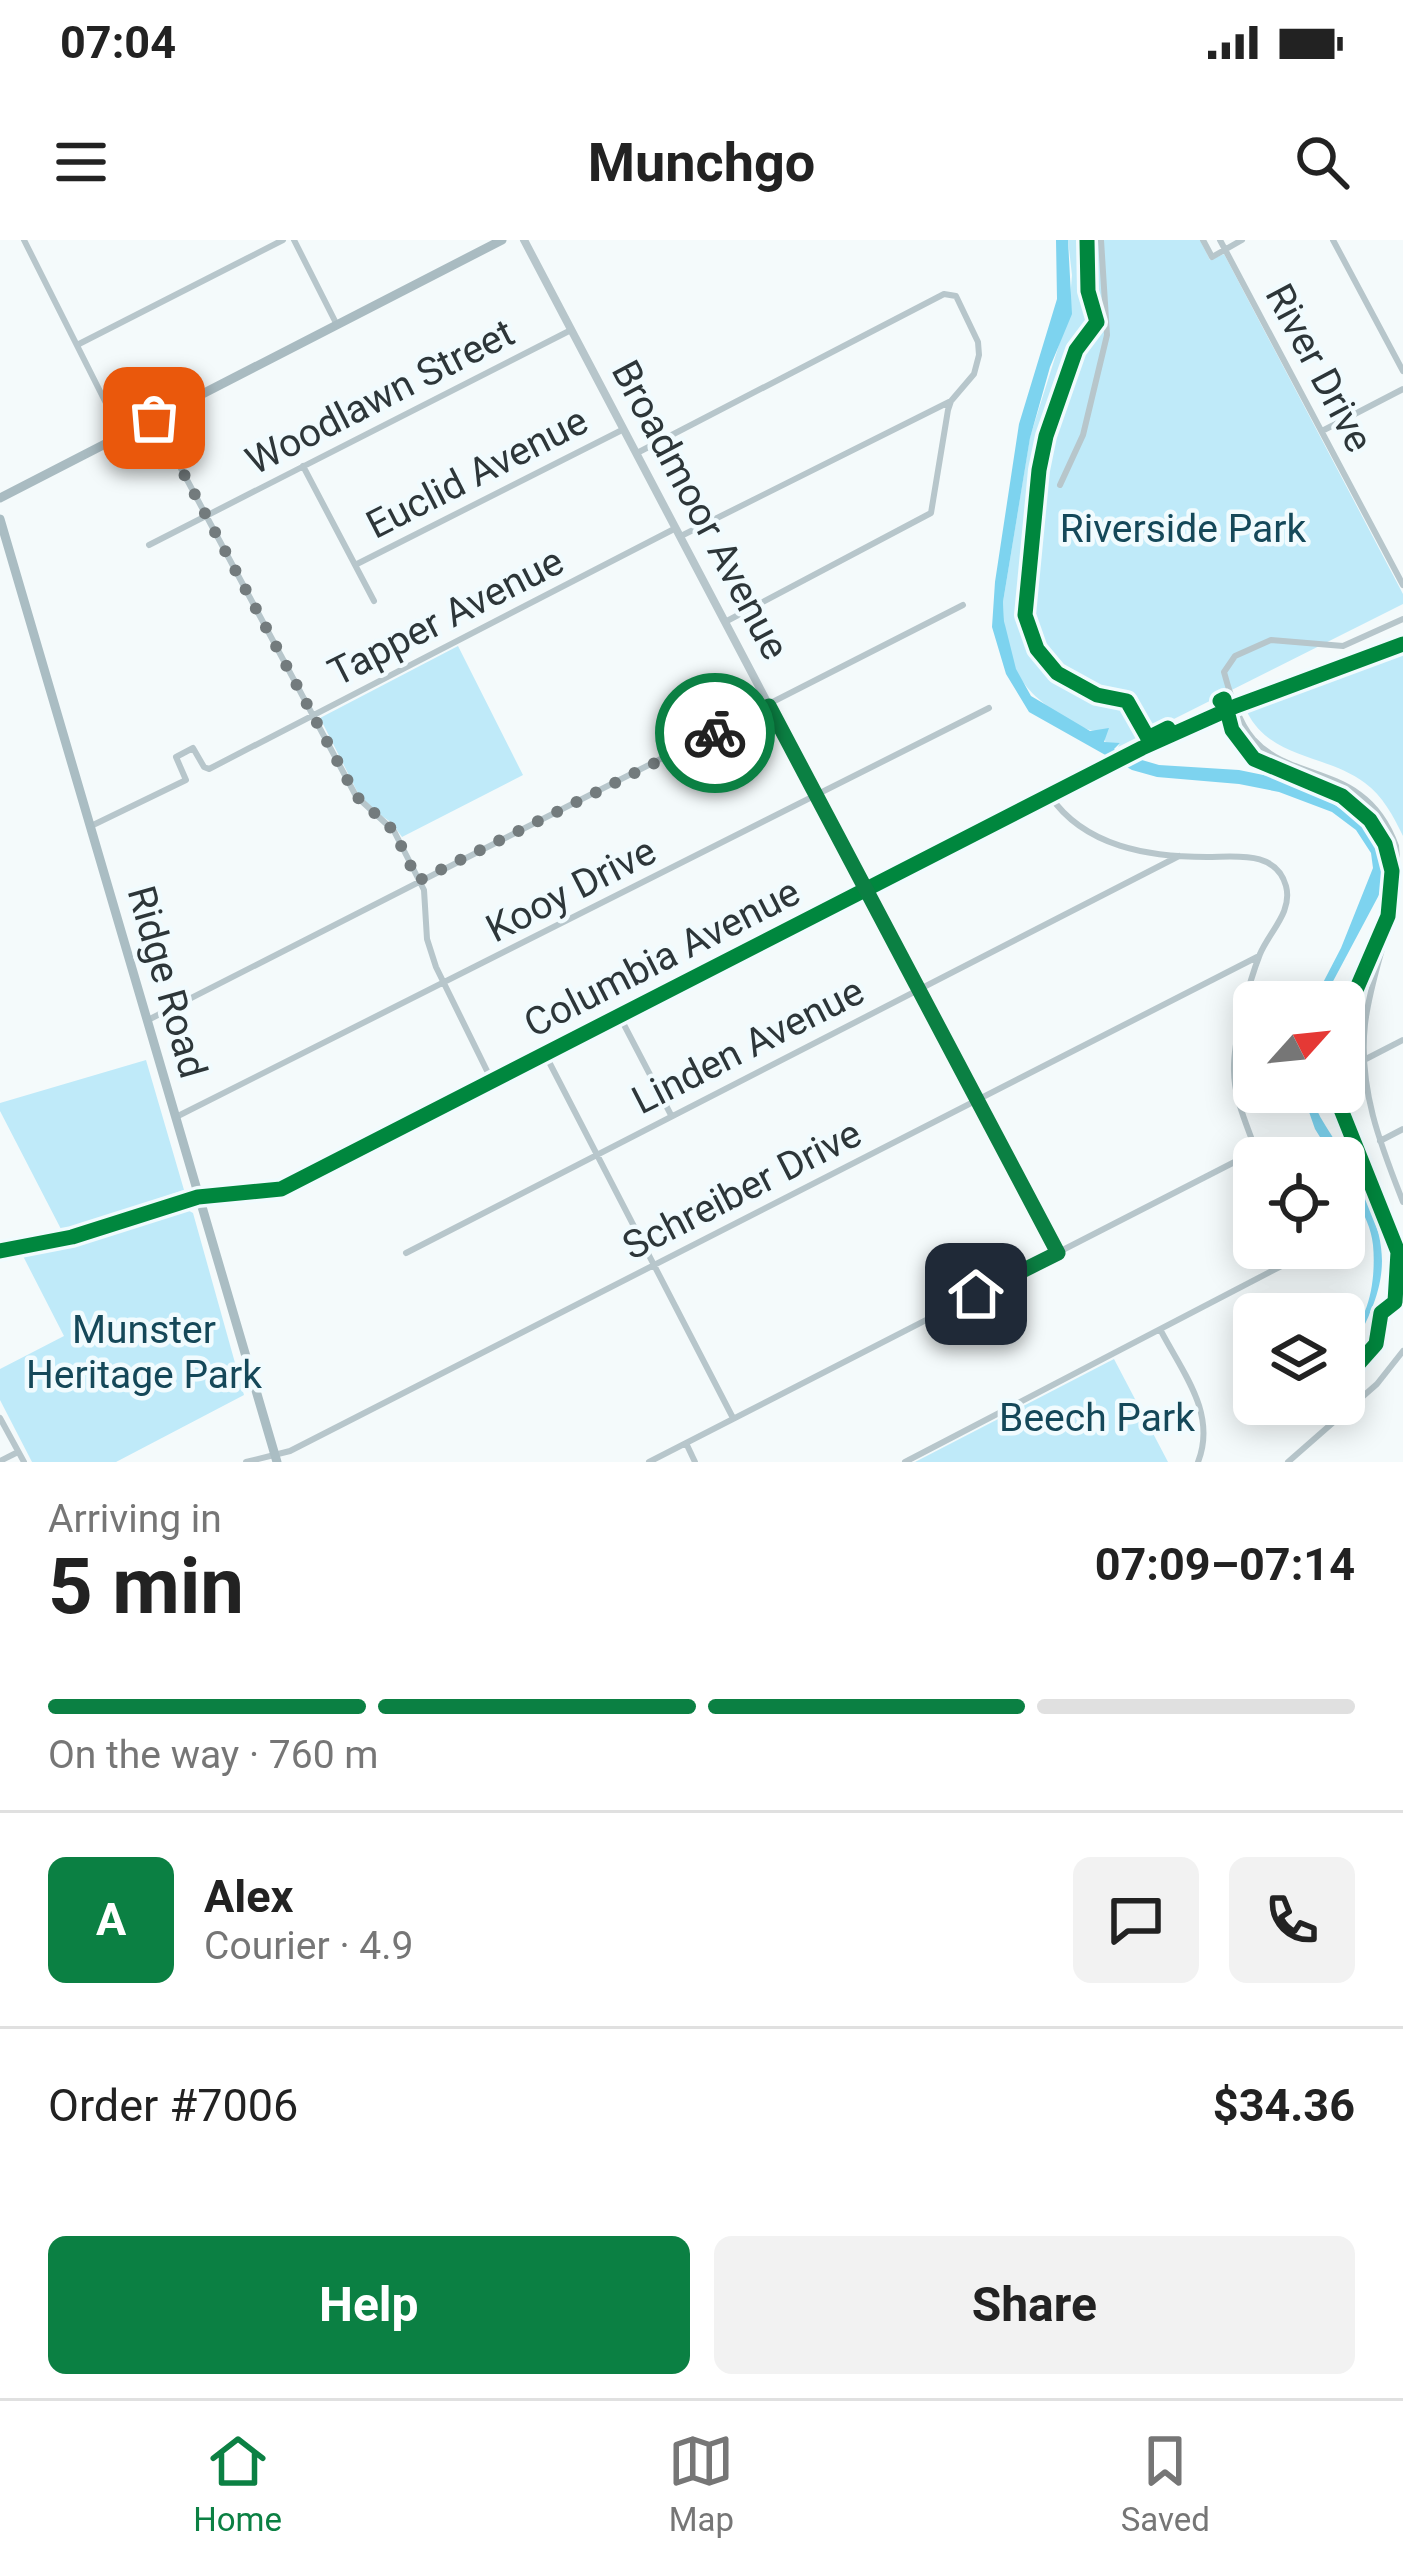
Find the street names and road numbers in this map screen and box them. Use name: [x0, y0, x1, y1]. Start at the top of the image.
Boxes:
street label: River Drive: [1256, 276, 1382, 460]
street label: Woodlawn Street: [238, 310, 522, 484]
street label: Broadmoor Avenue: [602, 353, 798, 667]
street label: Euclid Avenue: [359, 398, 595, 548]
street label: Tapper Avenue: [321, 538, 571, 696]
street label: Kooy Drive: [479, 828, 663, 952]
street label: Columbia Avenue: [517, 869, 807, 1047]
street label: Ridge Road: [118, 881, 216, 1083]
street label: Linden Avenue: [625, 968, 871, 1124]
street label: Schreiber Drive: [615, 1110, 869, 1270]

